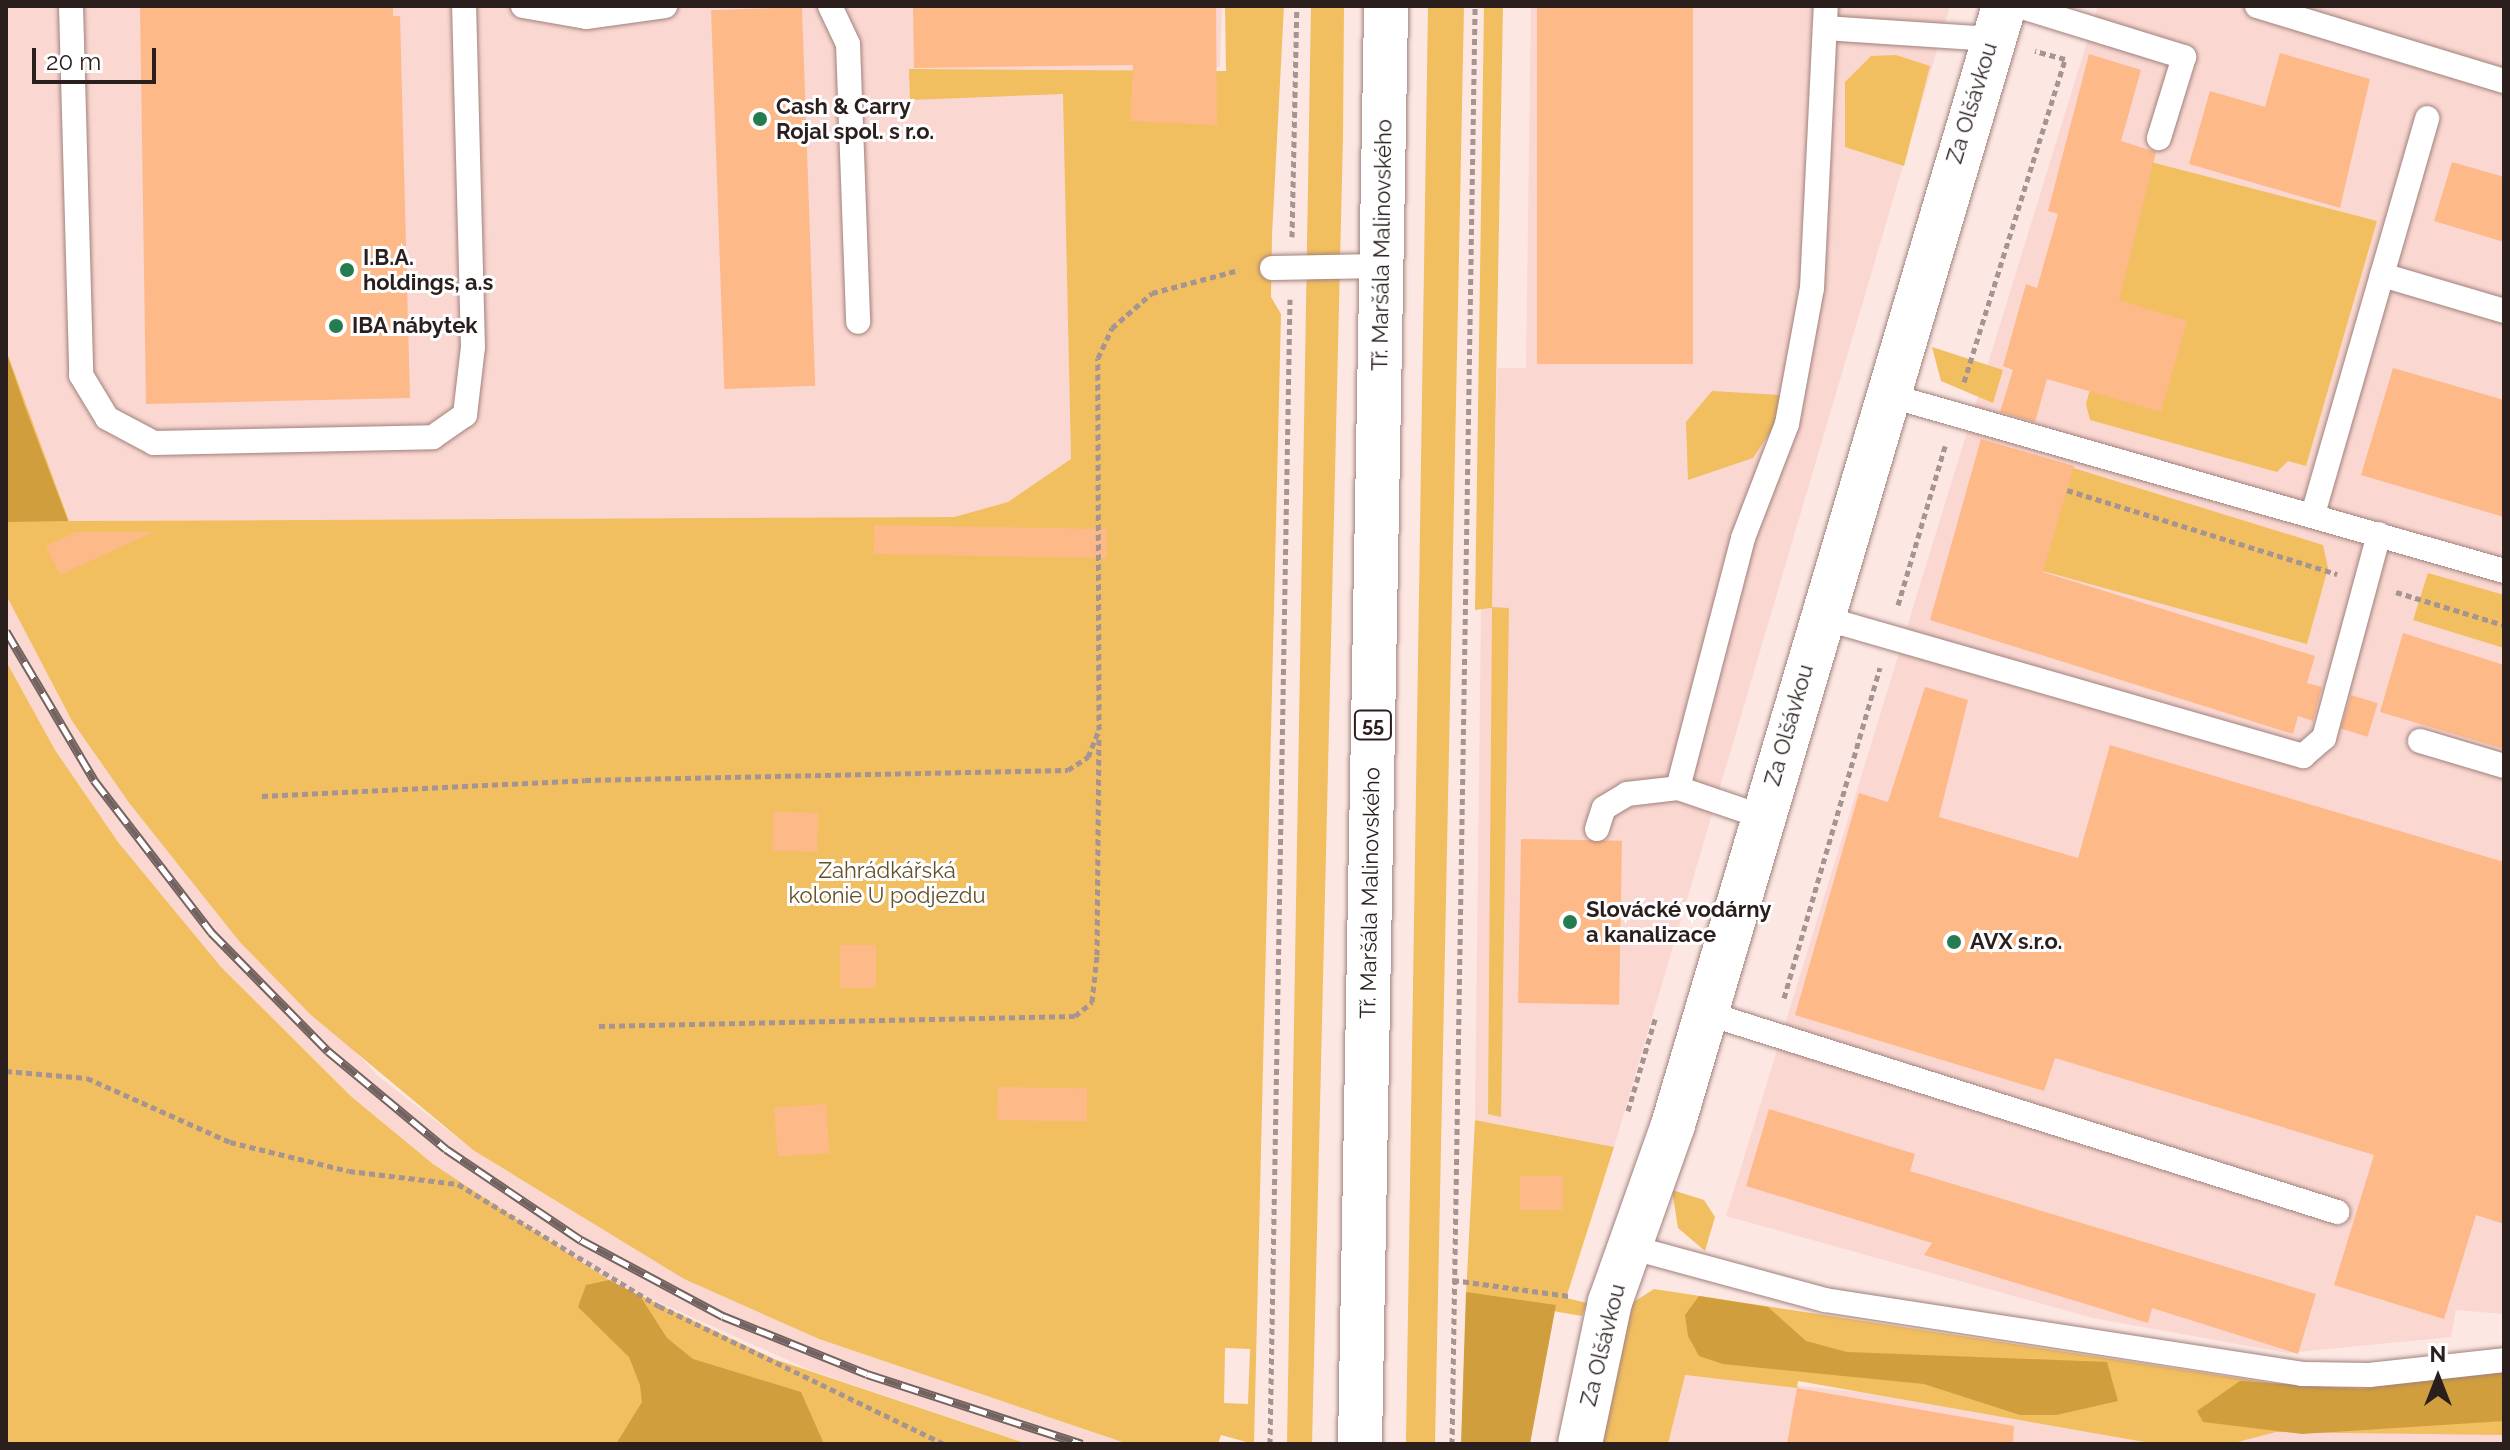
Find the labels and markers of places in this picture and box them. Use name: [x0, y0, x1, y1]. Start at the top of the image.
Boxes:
place label: Cash & Carry Rojal spol. s r.o.: [776, 93, 935, 144]
marker: Cash & Carry Rojal spol. s r.o.: [751, 110, 769, 128]
place label: I.B.A. holdings, a.s: [363, 244, 493, 296]
marker: I.B.A. holdings, a.s: [338, 261, 356, 279]
place label: IBA nábytek: [352, 313, 478, 339]
marker: IBA nábytek: [327, 317, 345, 335]
place label: Slovácké vodárny a kanalizace: [1586, 896, 1772, 948]
marker: Slovácké vodárny a kanalizace: [1561, 913, 1579, 931]
place label: AVX s.r.o.: [1970, 929, 2063, 955]
marker: AVX s.r.o.: [1945, 933, 1963, 951]

